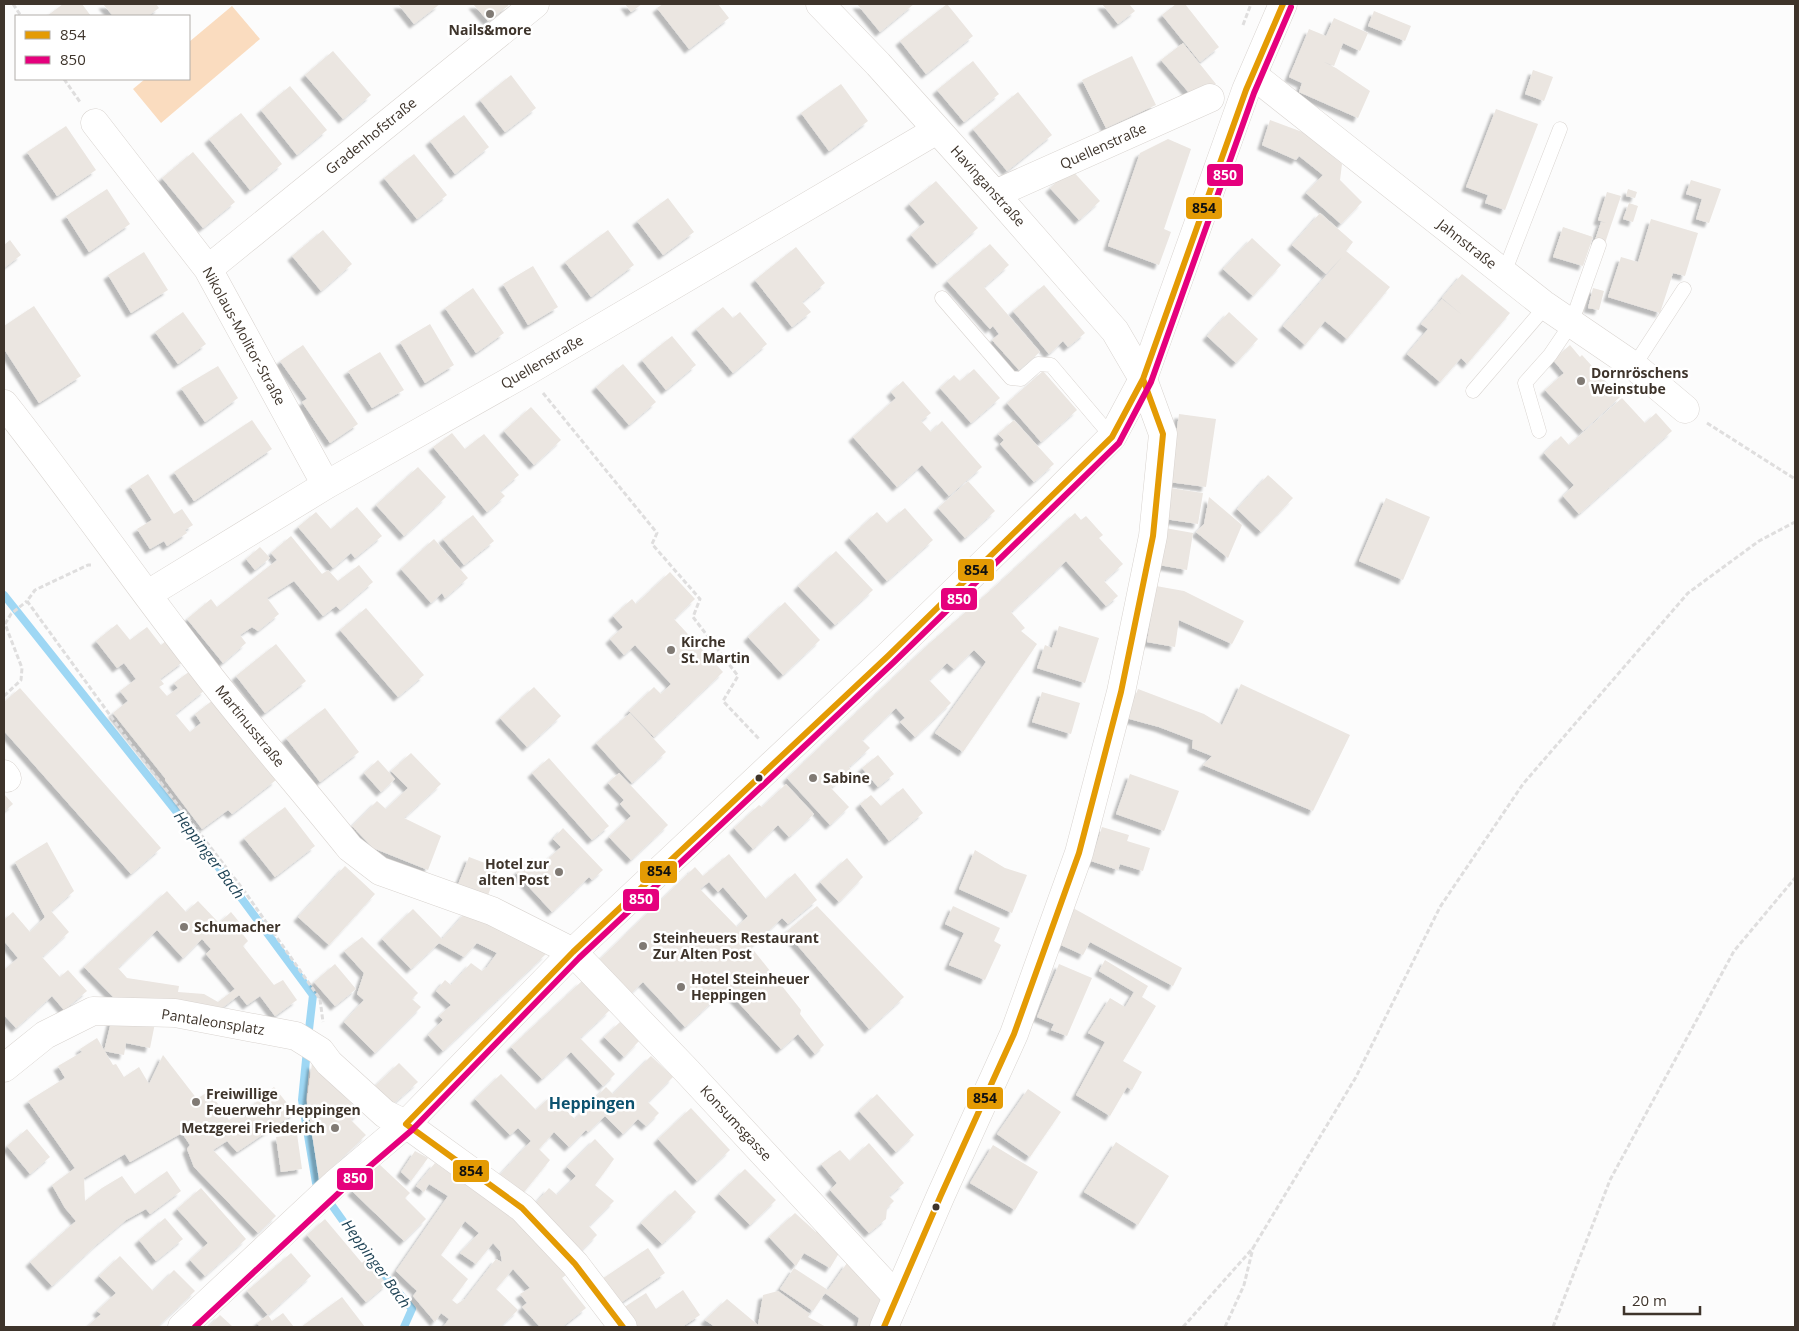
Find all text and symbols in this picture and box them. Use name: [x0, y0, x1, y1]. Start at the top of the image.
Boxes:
marker: Nails&more: [484, 8, 496, 20]
legend: [15, 15, 190, 80]
place label: Nails&more: [449, 20, 531, 39]
text: 854: [60, 24, 86, 44]
text: 850: [60, 49, 86, 69]
street label: Gradenhofstraße: [321, 93, 420, 178]
street label: Quellenstraße: [1057, 118, 1149, 173]
street label: Havinganstraße: [947, 141, 1030, 230]
line badge: 850: [1206, 163, 1244, 187]
text: 850: [1213, 165, 1237, 184]
line badge: 854: [1185, 196, 1223, 220]
text: 854: [1192, 198, 1216, 217]
street label: Jahnstraße: [1432, 213, 1501, 273]
street label: Nikolaus-Molitor-Straße: [198, 263, 290, 408]
street label: Quellenstraße: [497, 330, 587, 393]
place label: Dornröschens Weinstube: [1591, 363, 1688, 398]
marker: Dornröschens Weinstube: [1575, 375, 1587, 387]
line badge: 854: [957, 558, 995, 582]
text: 854: [964, 560, 988, 579]
line badge: 850: [940, 587, 978, 611]
text: 850: [947, 589, 971, 608]
place label: Kirche St. Martin: [681, 632, 750, 667]
marker: Kirche St. Martin: [665, 644, 677, 656]
street label: Martinusstraße: [211, 681, 289, 771]
place label: Sabine: [823, 768, 870, 787]
marker: Sabine: [807, 772, 819, 784]
unlabelled marker: [754, 773, 764, 783]
water label: Heppinger Bach: [170, 806, 250, 903]
place label: Hotel zur alten Post: [479, 854, 550, 889]
line badge: 854: [639, 860, 678, 884]
text: 854: [647, 861, 671, 880]
marker: Hotel zur alten Post: [553, 866, 565, 878]
line badge: 850: [622, 888, 660, 912]
text: 850: [629, 889, 653, 908]
place label: Schumacher: [194, 917, 281, 936]
marker: Schumacher: [178, 921, 190, 933]
place label: Steinheuers Restaurant Zur Alten Post: [653, 928, 819, 963]
marker: Steinheuers Restaurant Zur Alten Post: [637, 940, 649, 952]
place label: Hotel Steinheuer Heppingen: [691, 969, 810, 1004]
marker: Hotel Steinheuer Heppingen: [675, 981, 687, 993]
street label: Pantaleonsplatz: [160, 1004, 266, 1039]
street label: Konsumsgasse: [696, 1081, 777, 1165]
place label: Freiwillige Feuerwehr Heppingen: [206, 1084, 361, 1119]
line badge: 854: [966, 1086, 1004, 1110]
text: 854: [973, 1088, 997, 1107]
district label: Heppingen: [549, 1092, 635, 1114]
marker: Freiwillige Feuerwehr Heppingen: [190, 1096, 202, 1108]
place label: Metzgerei Friederich: [181, 1118, 325, 1137]
marker: Metzgerei Friederich: [329, 1122, 341, 1134]
line badge: 854: [452, 1159, 490, 1183]
text: 854: [459, 1161, 483, 1180]
line badge: 850: [336, 1167, 374, 1191]
text: 850: [343, 1168, 367, 1187]
unlabelled marker: [931, 1202, 941, 1212]
water label: Heppinger Bach: [338, 1215, 416, 1312]
scale bar: [1624, 1284, 1700, 1316]
text: 20 m: [1632, 1290, 1667, 1310]

